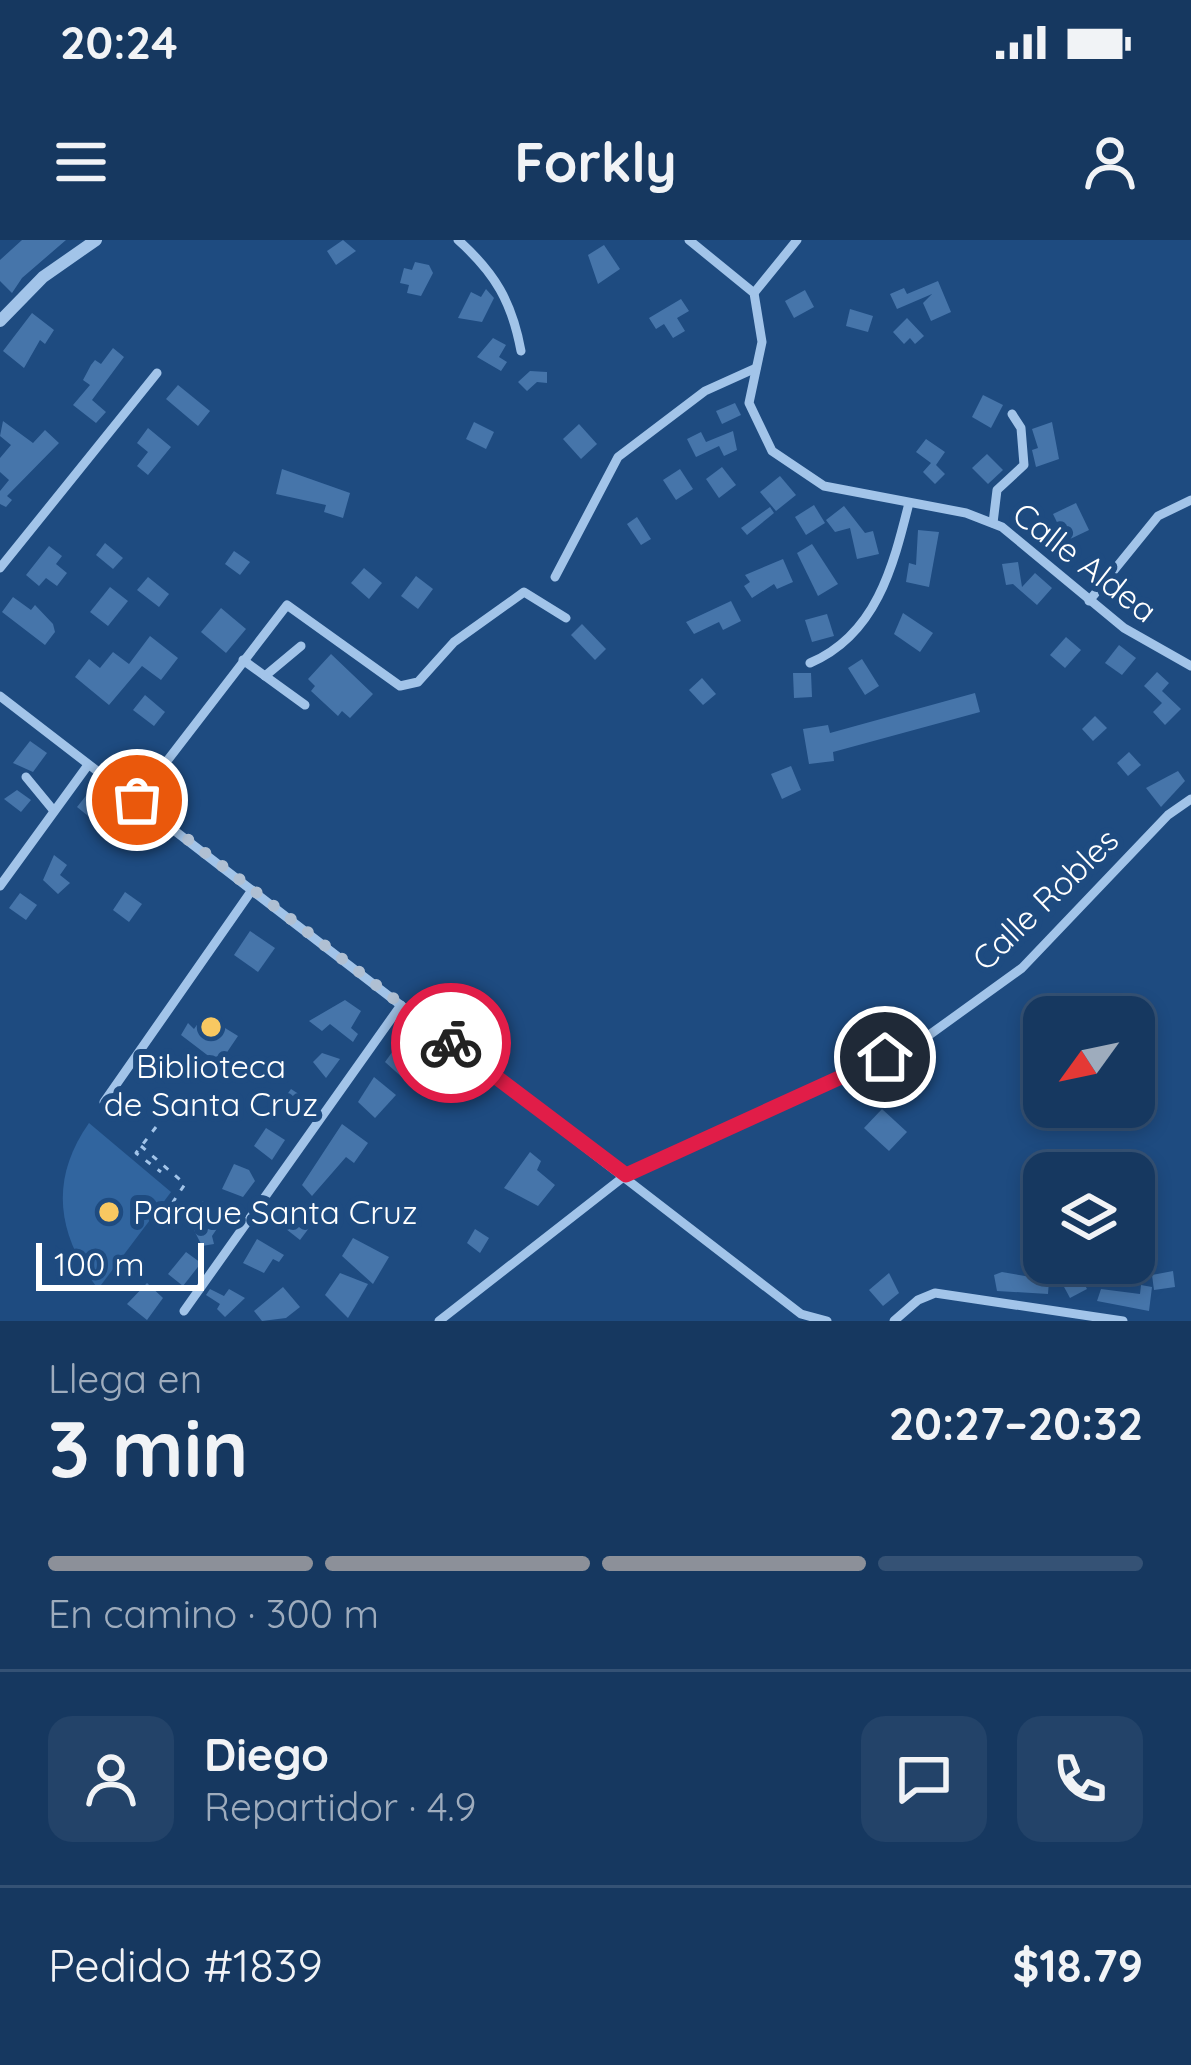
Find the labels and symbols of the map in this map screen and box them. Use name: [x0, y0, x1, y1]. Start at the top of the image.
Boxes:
street label: Calle Aldea: [1005, 493, 1165, 631]
pin: [86, 749, 188, 851]
street label: Calle Robles: [963, 819, 1126, 978]
courier: [391, 983, 511, 1103]
north arrow: [1023, 996, 1155, 1128]
pin: [834, 1006, 936, 1108]
marker: Biblioteca de Santa Cruz: [198, 1014, 224, 1040]
place label: Biblioteca de Santa Cruz: [104, 1045, 318, 1124]
place label: Parque Santa Cruz: [133, 1191, 418, 1232]
marker: Parque Santa Cruz: [96, 1199, 122, 1225]
scale bar: [36, 1237, 204, 1290]

